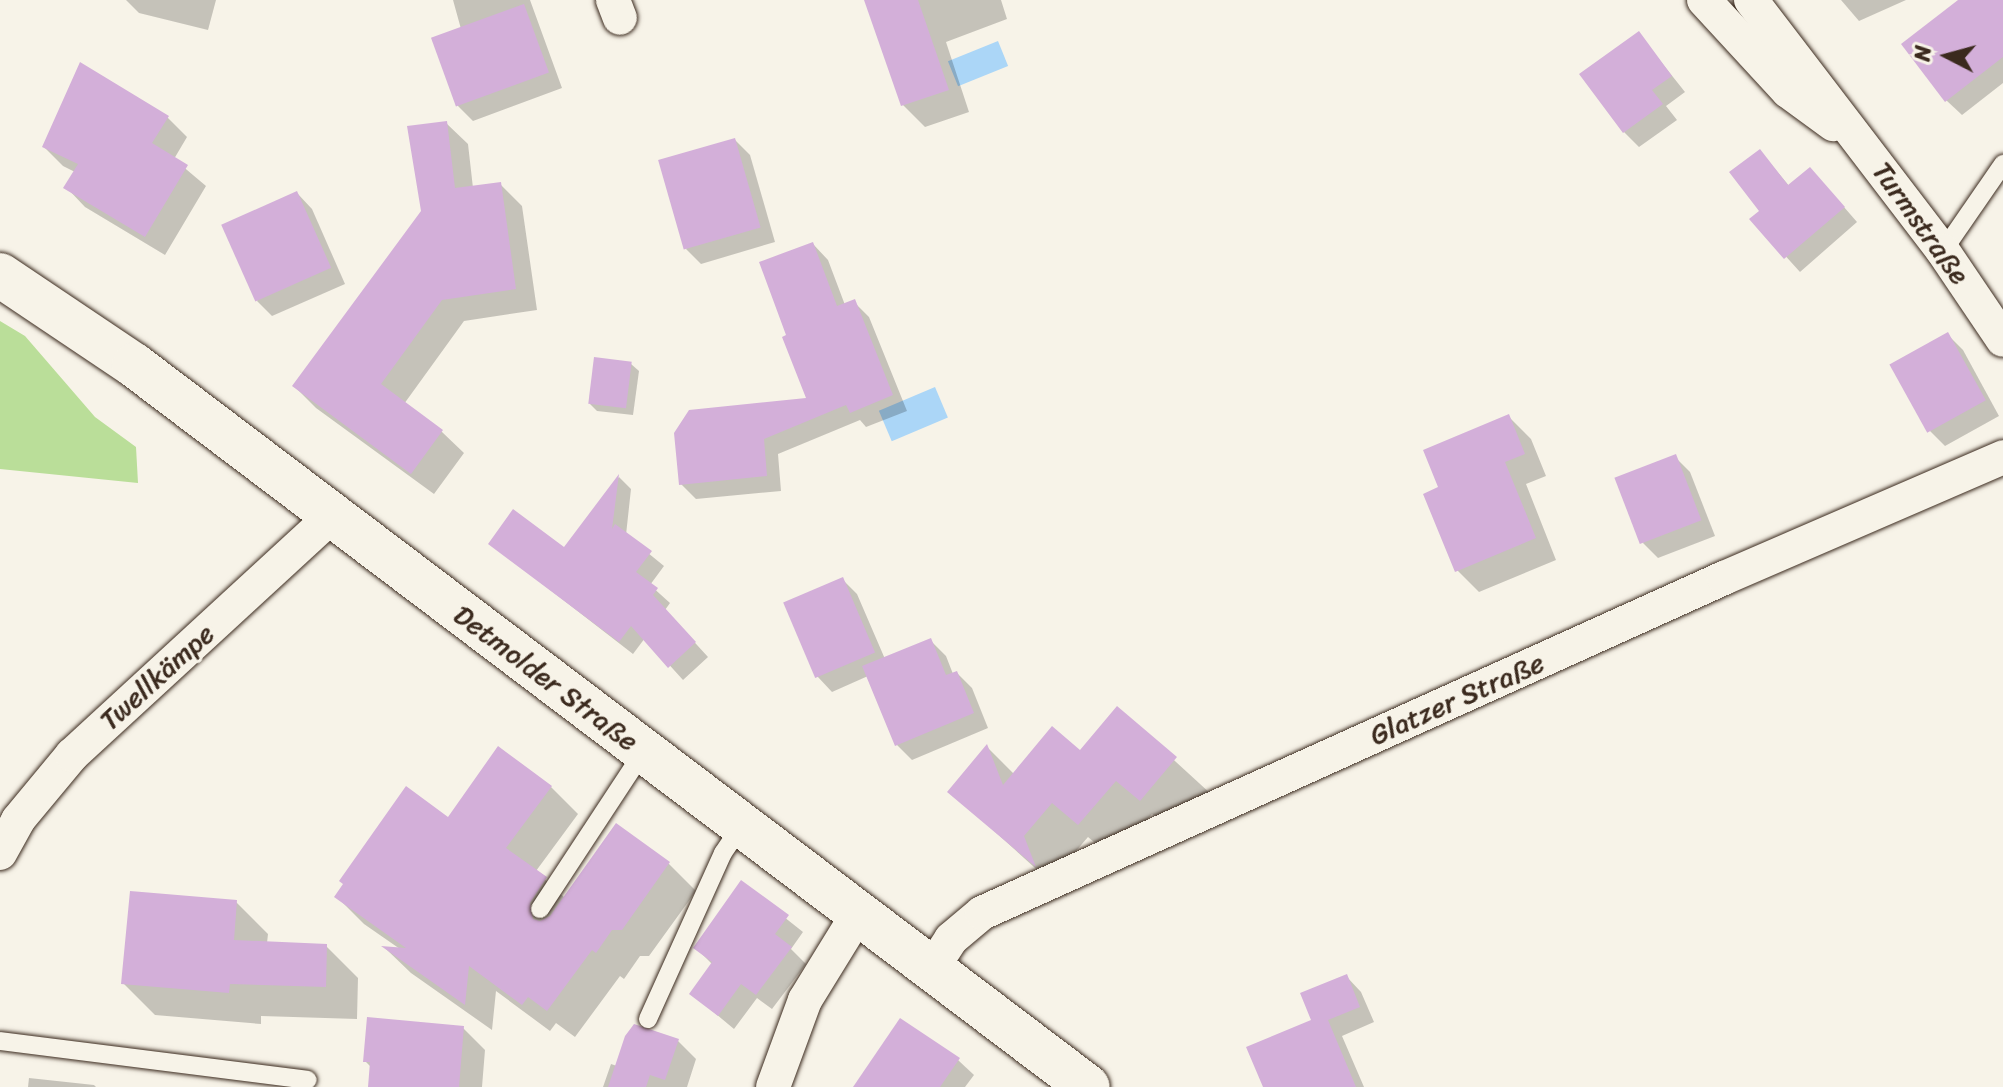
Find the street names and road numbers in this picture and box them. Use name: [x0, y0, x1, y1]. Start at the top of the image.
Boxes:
street label: Turmstraße: [1865, 155, 1977, 291]
street label: Detmolder Straße: [447, 597, 645, 759]
street label: Twellkämpe: [93, 617, 221, 737]
street label: Glatzer Straße: [1365, 646, 1549, 752]

